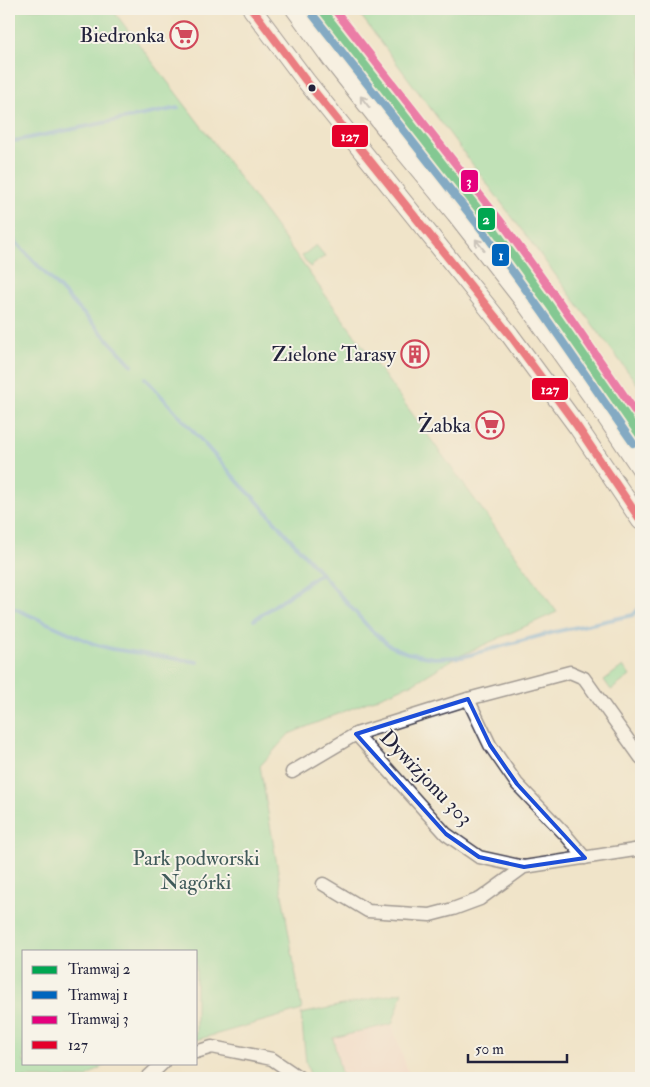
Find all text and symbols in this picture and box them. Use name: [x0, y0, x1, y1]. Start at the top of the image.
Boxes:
supermarket icon: Biedronka: [169, 20, 199, 50]
place label: Biedronka: [80, 22, 165, 49]
unlabelled marker: [307, 83, 317, 93]
one-way arrow: [360, 96, 371, 109]
line badge: 127: [331, 124, 369, 148]
text: 127: [341, 128, 360, 145]
line badge: 3: [460, 169, 479, 193]
text: 3: [466, 173, 472, 190]
line badge: 2: [477, 207, 496, 231]
text: 2: [482, 211, 490, 228]
one-way arrow: [475, 239, 486, 252]
line badge: 1: [491, 243, 510, 267]
text: 1: [499, 247, 504, 264]
building icon: Zielone Tarasy: [400, 339, 430, 369]
place label: Zielone Tarasy: [272, 341, 397, 368]
line badge: 127: [531, 377, 569, 401]
text: 127: [541, 381, 560, 398]
supermarket icon: Żabka: [475, 410, 505, 440]
place label: Żabka: [418, 412, 471, 439]
street label: Dywizjonu 303: [374, 724, 478, 832]
park label: Park podworski Nagórki: [132, 845, 260, 896]
legend: [22, 950, 198, 1064]
text: Tramwaj 2: [68, 960, 131, 979]
text: Tramwaj 1: [68, 986, 128, 1005]
text: Tramwaj 3: [68, 1010, 128, 1029]
scale bar: [468, 1032, 566, 1064]
text: 127: [68, 1036, 88, 1055]
text: 50 m: [475, 1040, 504, 1059]

